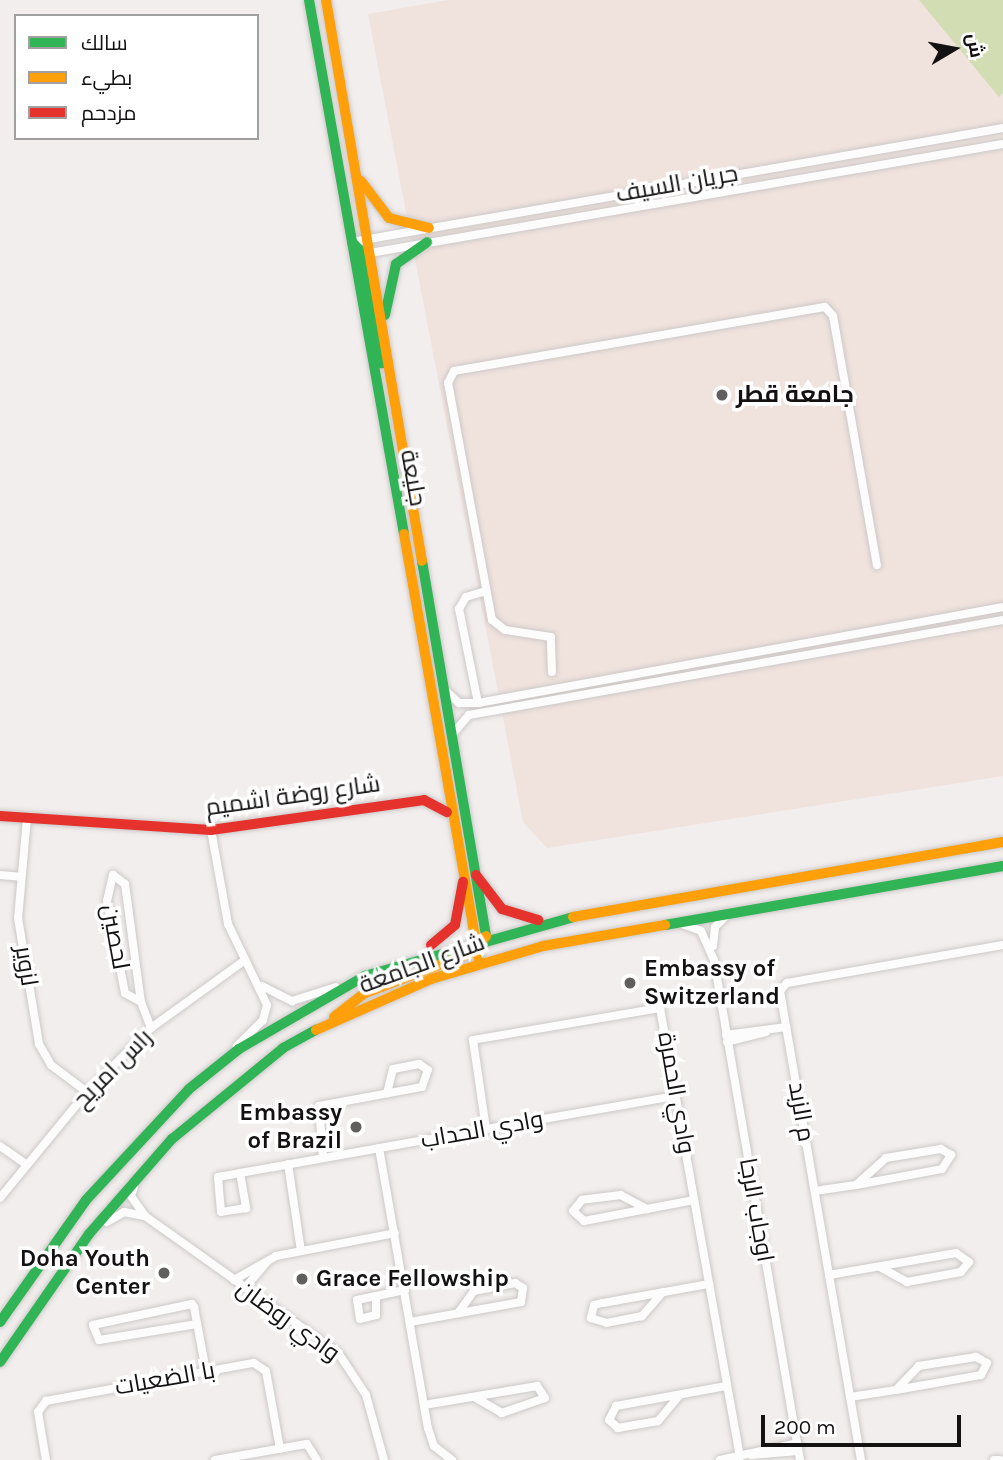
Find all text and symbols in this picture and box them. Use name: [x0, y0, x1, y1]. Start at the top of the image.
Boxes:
legend: [14, 14, 259, 140]
north arrow: [919, 14, 989, 84]
text: سالك: [81, 31, 128, 55]
text: ش: [962, 31, 988, 59]
text: بطيء: [81, 66, 132, 90]
text: مزدحم: [81, 101, 136, 125]
street label: جريان السيف: [614, 159, 740, 209]
place label: جامعة قطر: [736, 381, 854, 409]
marker: جامعة قطر: [714, 387, 730, 403]
street label: جليعة: [394, 447, 432, 509]
street label: شارع روضة اشميم: [204, 769, 382, 823]
street label: لحصين: [95, 902, 135, 972]
street label: شارع الجامعة: [355, 928, 489, 1000]
street label: لزوير: [9, 944, 43, 988]
place label: Embassy of Switzerland: [644, 955, 780, 1011]
marker: Embassy of Switzerland: [622, 975, 638, 991]
street label: راس امريح: [67, 1023, 159, 1115]
street label: وادي الحمرة: [651, 1030, 701, 1156]
street label: م الزبد: [782, 1080, 820, 1144]
place label: Embassy of Brazil: [239, 1099, 342, 1155]
street label: وادي الحداب: [418, 1105, 546, 1155]
marker: Embassy of Brazil: [348, 1119, 364, 1135]
street label: اوجاب الرجا: [733, 1156, 779, 1264]
place label: Doha Youth Center: [20, 1245, 150, 1301]
marker: Doha Youth Center: [156, 1265, 172, 1281]
place label: Grace Fellowship: [316, 1265, 509, 1293]
marker: Grace Fellowship: [294, 1271, 310, 1287]
street label: وادي روضان: [231, 1274, 345, 1368]
street label: با الضعيات: [113, 1356, 217, 1402]
scale bar: [765, 1400, 964, 1444]
text: 200 m: [774, 1415, 836, 1439]

